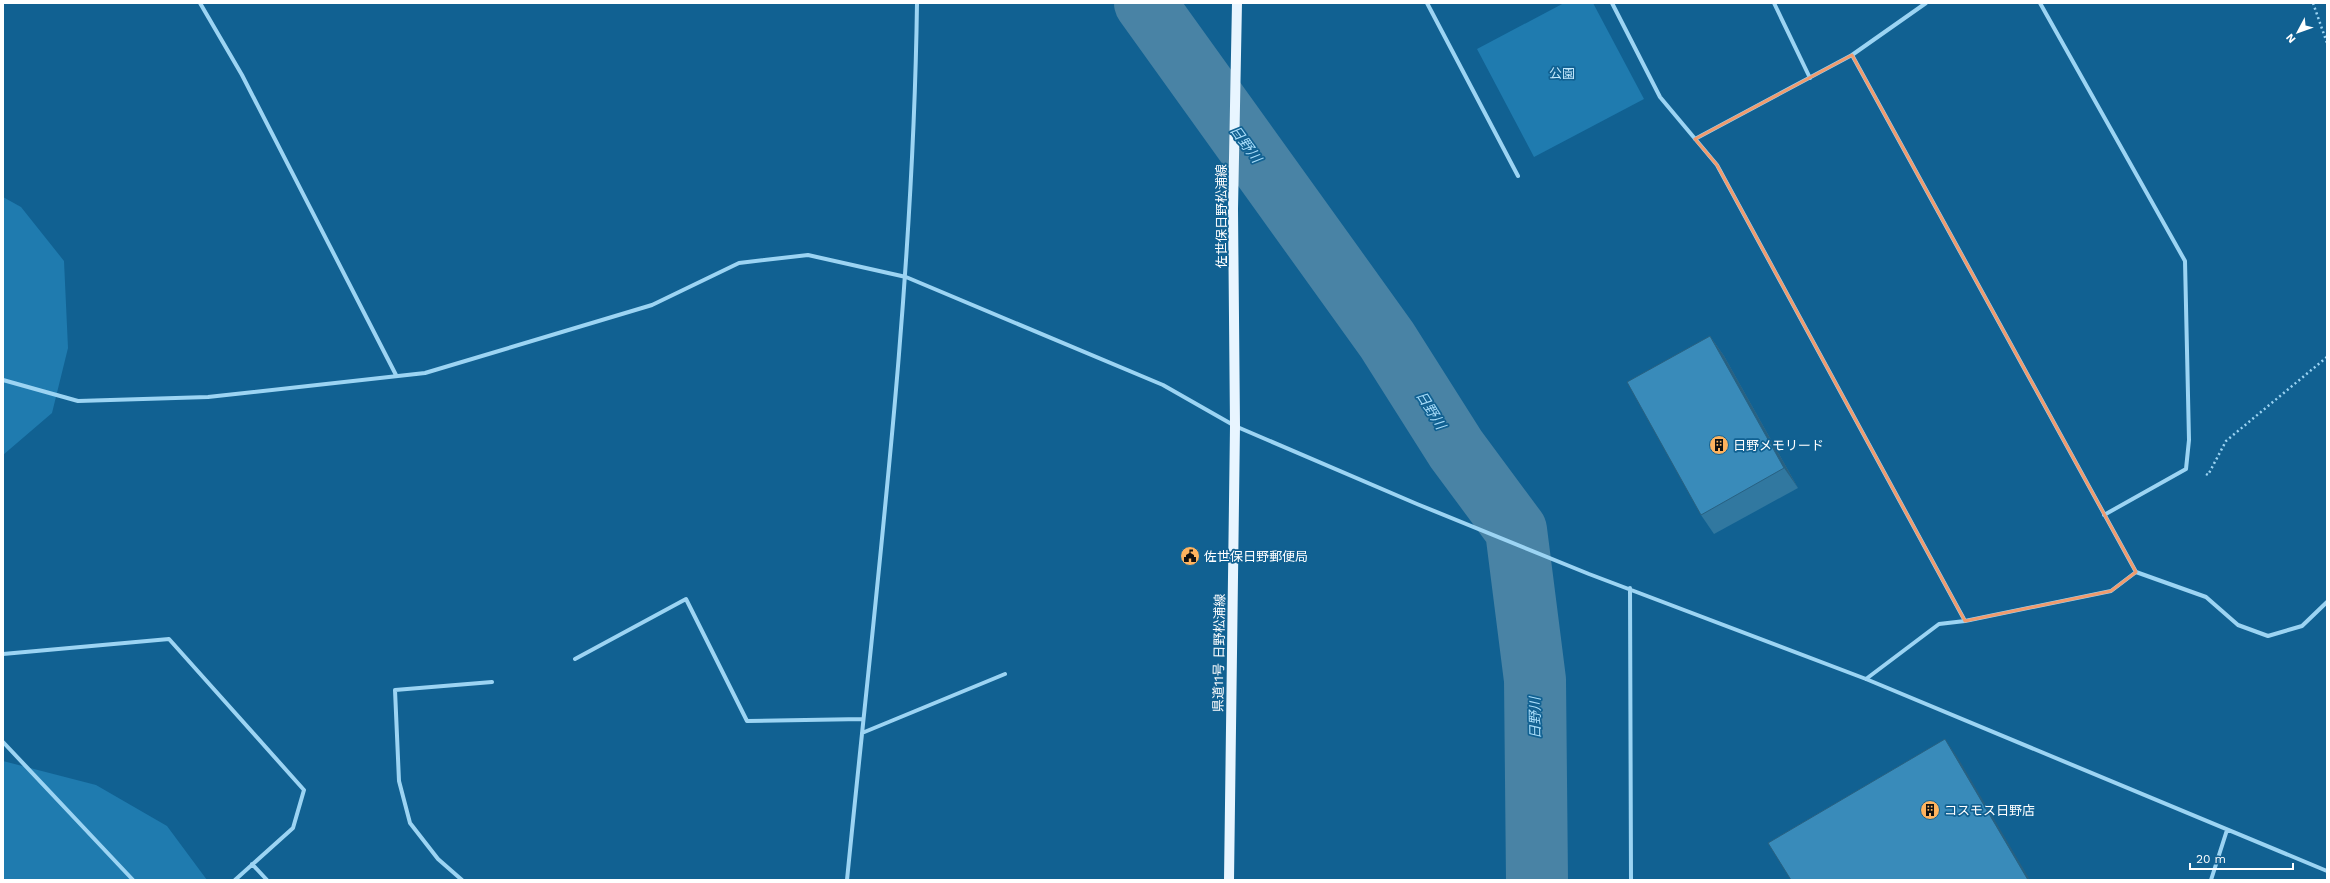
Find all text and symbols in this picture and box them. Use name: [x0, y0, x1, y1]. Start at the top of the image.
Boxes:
north arrow: [2278, 12, 2318, 52]
text: N: [2283, 31, 2298, 46]
park label: 公園: [1549, 66, 1575, 81]
water label: 日野川: [1227, 122, 1266, 167]
street label: 佐世保日野松浦線: [1214, 164, 1229, 268]
water label: 日野川: [1413, 388, 1450, 434]
building icon: 日野メモリード: [1708, 434, 1730, 456]
place label: 日野メモリード: [1733, 438, 1824, 453]
public building icon: 佐世保日野郵便局: [1179, 545, 1201, 567]
place label: 佐世保日野郵便局: [1204, 549, 1308, 564]
street label: 県道11号 日野松浦線: [1210, 594, 1228, 712]
water label: 日野川: [1527, 695, 1543, 739]
building icon: コスモス日野店: [1919, 799, 1941, 821]
place label: コスモス日野店: [1944, 803, 2035, 818]
scale bar: [2190, 845, 2293, 871]
text: 20 m: [2196, 852, 2226, 866]

